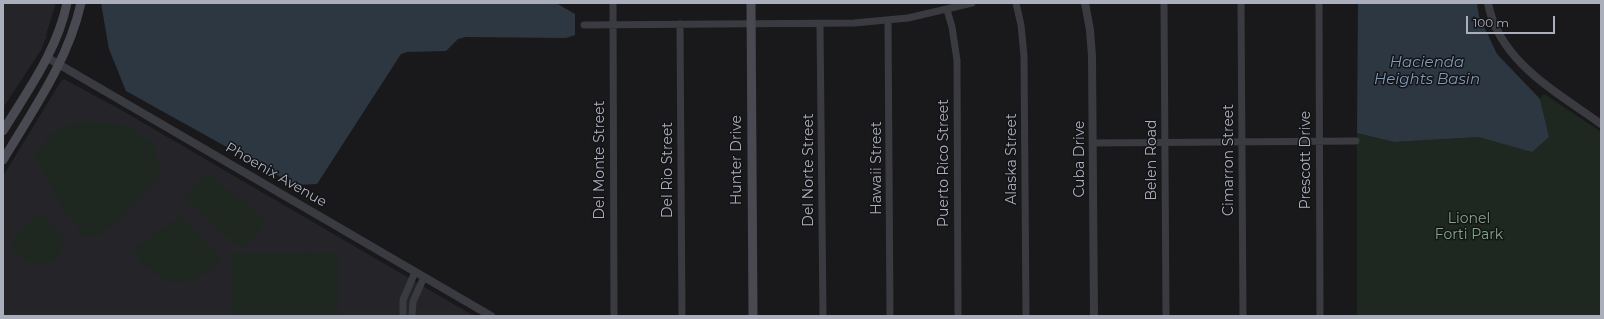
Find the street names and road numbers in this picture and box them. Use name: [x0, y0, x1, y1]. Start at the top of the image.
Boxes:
street label: Puerto Rico Street: [936, 99, 952, 227]
street label: Del Monte Street: [592, 101, 608, 219]
street label: Cimarron Street: [1221, 104, 1237, 216]
street label: Prescott Drive: [1298, 111, 1314, 209]
street label: Del Norte Street: [801, 113, 817, 227]
street label: Alaska Street: [1004, 113, 1020, 205]
street label: Hunter Drive: [729, 115, 745, 205]
street label: Cuba Drive: [1072, 120, 1088, 198]
street label: Belen Road: [1144, 120, 1160, 200]
street label: Hawaii Street: [869, 121, 885, 215]
street label: Del Rio Street: [660, 122, 676, 218]
street label: Phoenix Avenue: [222, 139, 330, 211]

